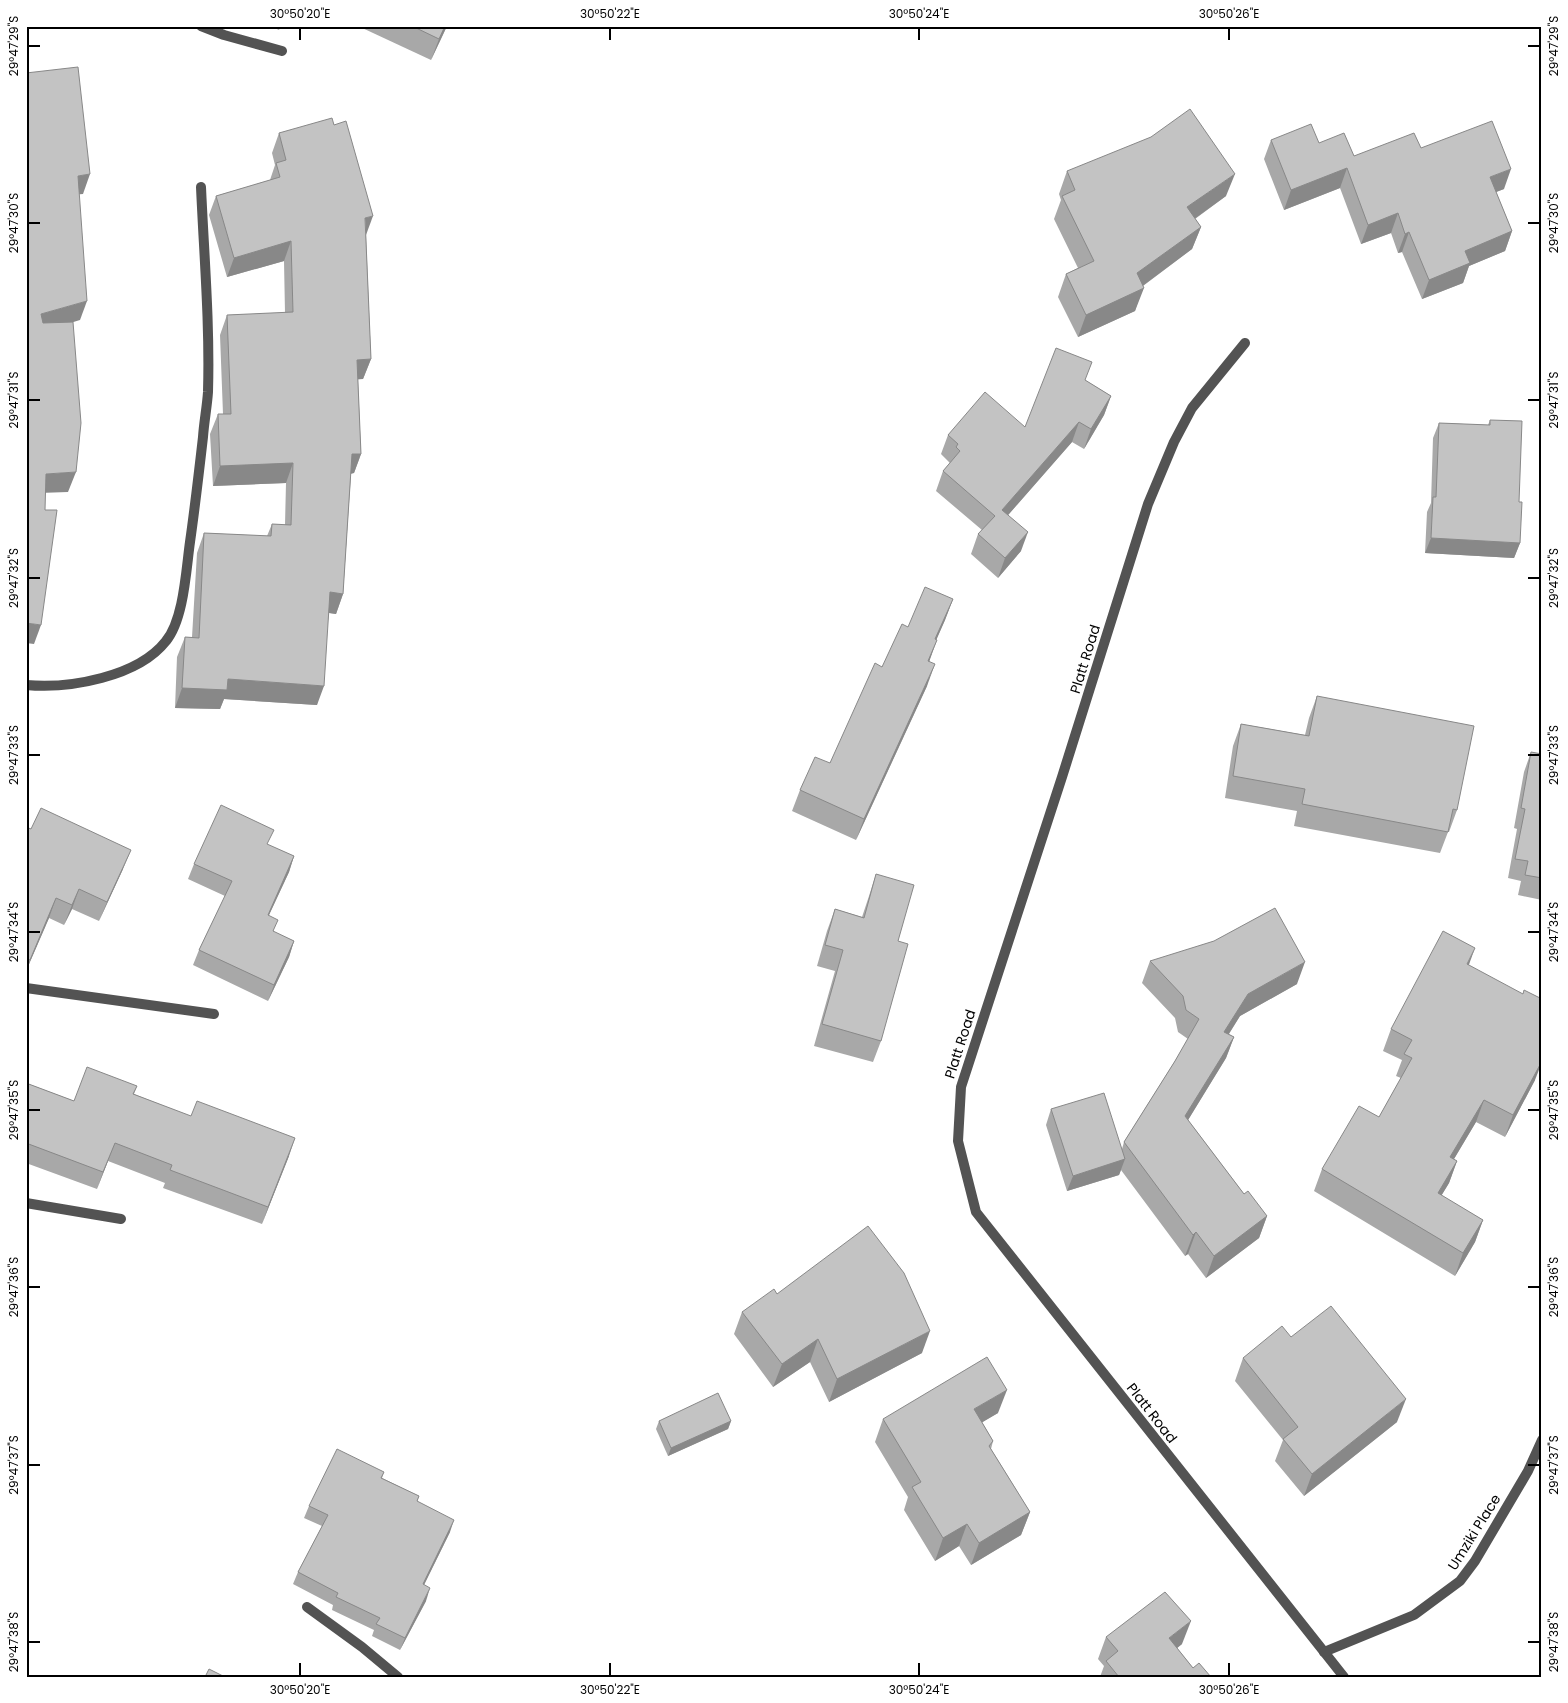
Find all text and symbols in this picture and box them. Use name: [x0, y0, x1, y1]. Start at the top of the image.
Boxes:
text: 30°50'20"E: [270, 5, 330, 22]
text: 30°50'22"E: [580, 5, 640, 22]
text: 30°50'24"E: [889, 5, 949, 22]
text: 30°50'26"E: [1199, 5, 1259, 22]
text: 29°47'29"S: [5, 16, 22, 76]
text: 29°47'29"S: [1545, 16, 1562, 76]
text: 29°47'30"S: [5, 193, 22, 253]
text: 29°47'30"S: [1545, 193, 1562, 253]
text: 29°47'31"S: [5, 372, 22, 428]
text: 29°47'31"S: [1545, 372, 1562, 428]
text: 29°47'32"S: [5, 548, 22, 608]
text: 29°47'32"S: [1545, 548, 1562, 608]
street label: Platt Road: [1065, 622, 1105, 696]
text: 29°47'33"S: [5, 725, 22, 785]
text: 29°47'33"S: [1545, 725, 1562, 785]
text: 29°47'34"S: [5, 902, 22, 962]
text: 29°47'34"S: [1545, 902, 1562, 962]
street label: Platt Road: [939, 1007, 981, 1081]
text: 29°47'35"S: [5, 1080, 22, 1140]
text: 29°47'35"S: [1545, 1080, 1562, 1140]
text: 29°47'36"S: [5, 1257, 22, 1317]
text: 29°47'36"S: [1545, 1257, 1562, 1317]
street label: Platt Road: [1122, 1379, 1182, 1447]
text: 29°47'37"S: [5, 1435, 22, 1495]
text: 29°47'37"S: [1545, 1435, 1562, 1495]
street label: Umziki Place: [1443, 1490, 1506, 1574]
text: 29°47'38"S: [5, 1612, 22, 1672]
text: 29°47'38"S: [1545, 1612, 1562, 1672]
text: 30°50'20"E: [270, 1681, 330, 1698]
text: 30°50'22"E: [580, 1681, 640, 1698]
text: 30°50'24"E: [889, 1681, 949, 1698]
text: 30°50'26"E: [1199, 1681, 1259, 1698]

